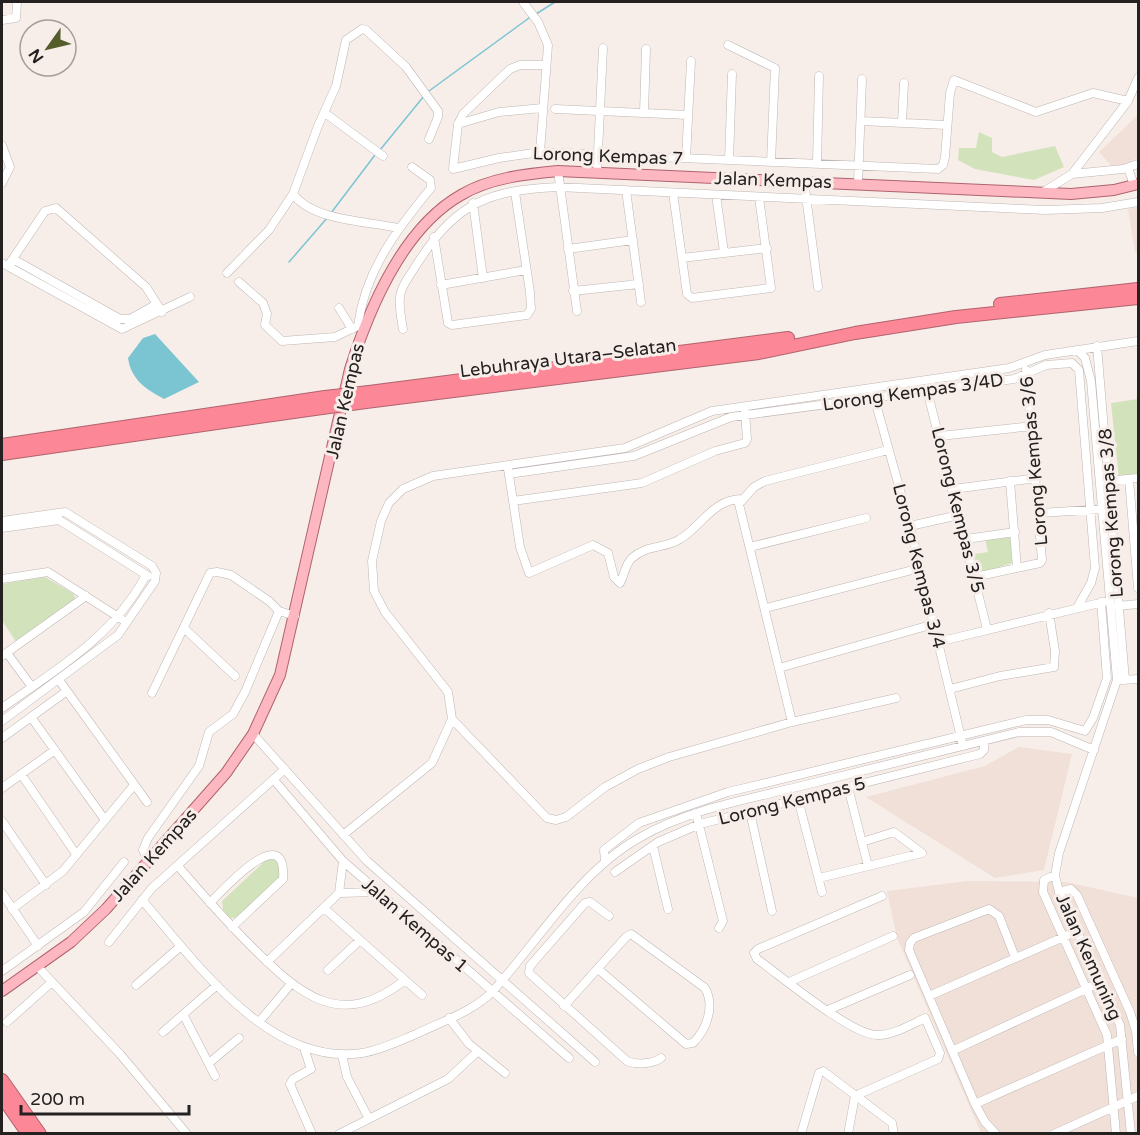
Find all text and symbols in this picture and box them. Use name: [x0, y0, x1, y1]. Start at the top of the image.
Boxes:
north arrow: [18, 18, 78, 78]
text: N: [25, 45, 48, 67]
street label: Lorong Kempas 7: [532, 142, 684, 170]
street label: Jalan Kempas: [714, 167, 832, 193]
street label: Lebuhraya Utara–Selatan: [458, 334, 678, 382]
street label: Jalan Kempas: [321, 341, 369, 461]
street label: Lorong Kempas 3/4D: [821, 368, 1005, 416]
street label: Lorong Kempas 3/6: [1016, 375, 1052, 547]
street label: Lorong Kempas 3/5: [927, 425, 989, 595]
street label: Lorong Kempas 3/8: [1094, 428, 1128, 598]
street label: Lorong Kempas 3/4: [888, 481, 950, 651]
street label: Lorong Kempas 5: [716, 772, 868, 830]
street label: Jalan Kempas: [106, 804, 202, 906]
street label: Jalan Kempas 1: [357, 873, 473, 977]
street label: Jalan Kemuning: [1051, 890, 1127, 1024]
scale bar: [21, 1078, 189, 1116]
text: 200 m: [30, 1088, 85, 1110]

